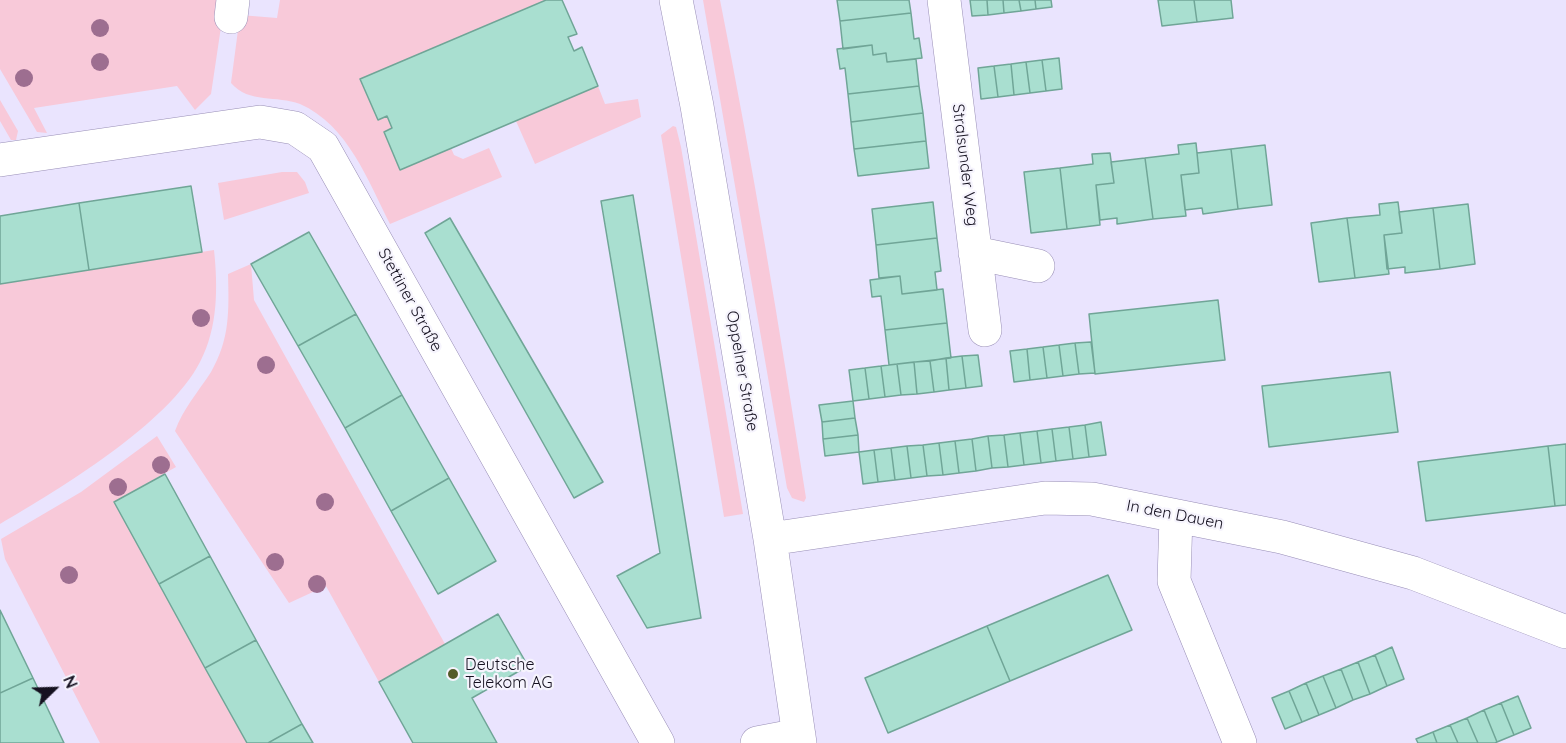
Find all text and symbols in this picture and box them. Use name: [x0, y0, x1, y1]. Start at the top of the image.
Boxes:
street label: Stralsunder Weg: [948, 103, 982, 227]
street label: Stettiner Straße: [374, 245, 446, 355]
street label: Oppelner Straße: [722, 309, 762, 433]
street label: In den Dauen: [1125, 496, 1225, 534]
place label: Deutsche Telekom AG: [465, 655, 553, 693]
north arrow: [24, 659, 84, 719]
marker: Deutsche Telekom AG: [446, 667, 460, 681]
text: N: [59, 673, 82, 691]

